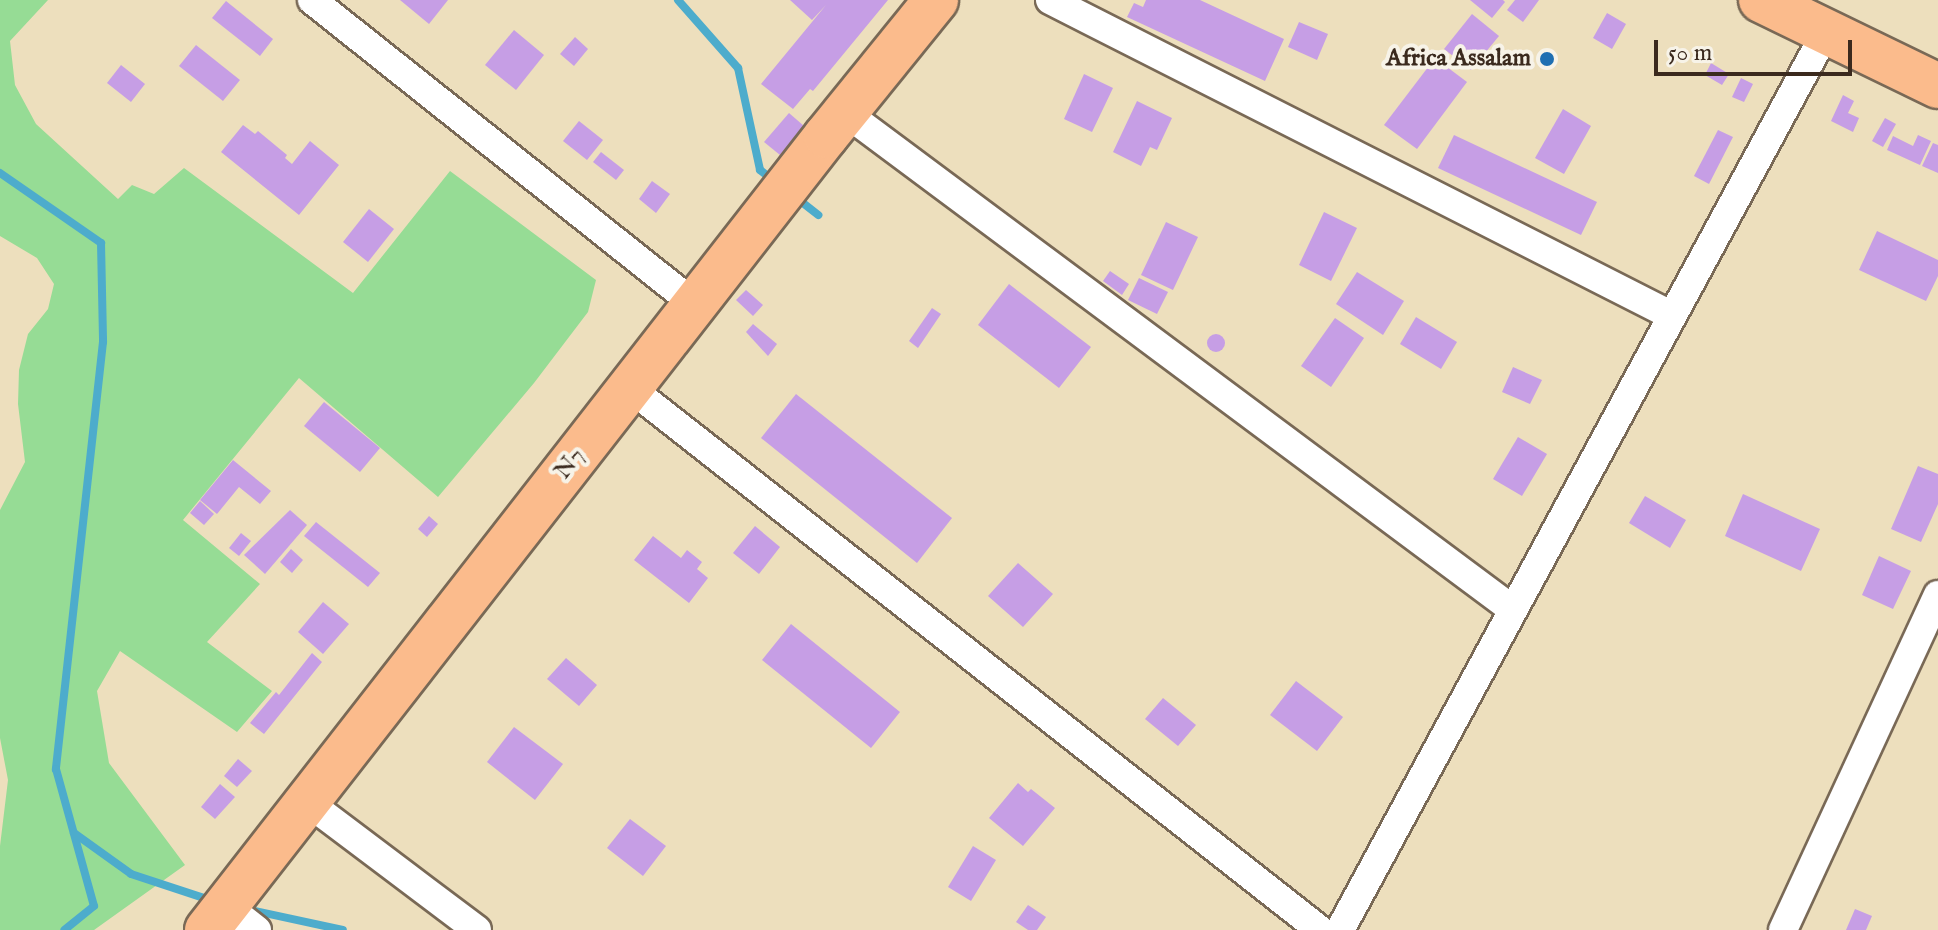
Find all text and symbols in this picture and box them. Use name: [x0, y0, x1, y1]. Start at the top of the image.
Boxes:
scale bar: [1658, 24, 1856, 74]
text: 50 m: [1668, 38, 1712, 69]
place label: Africa Assalam: [1386, 45, 1531, 73]
marker: Africa Assalam: [1538, 50, 1556, 68]
street label: N7: [549, 443, 591, 485]

